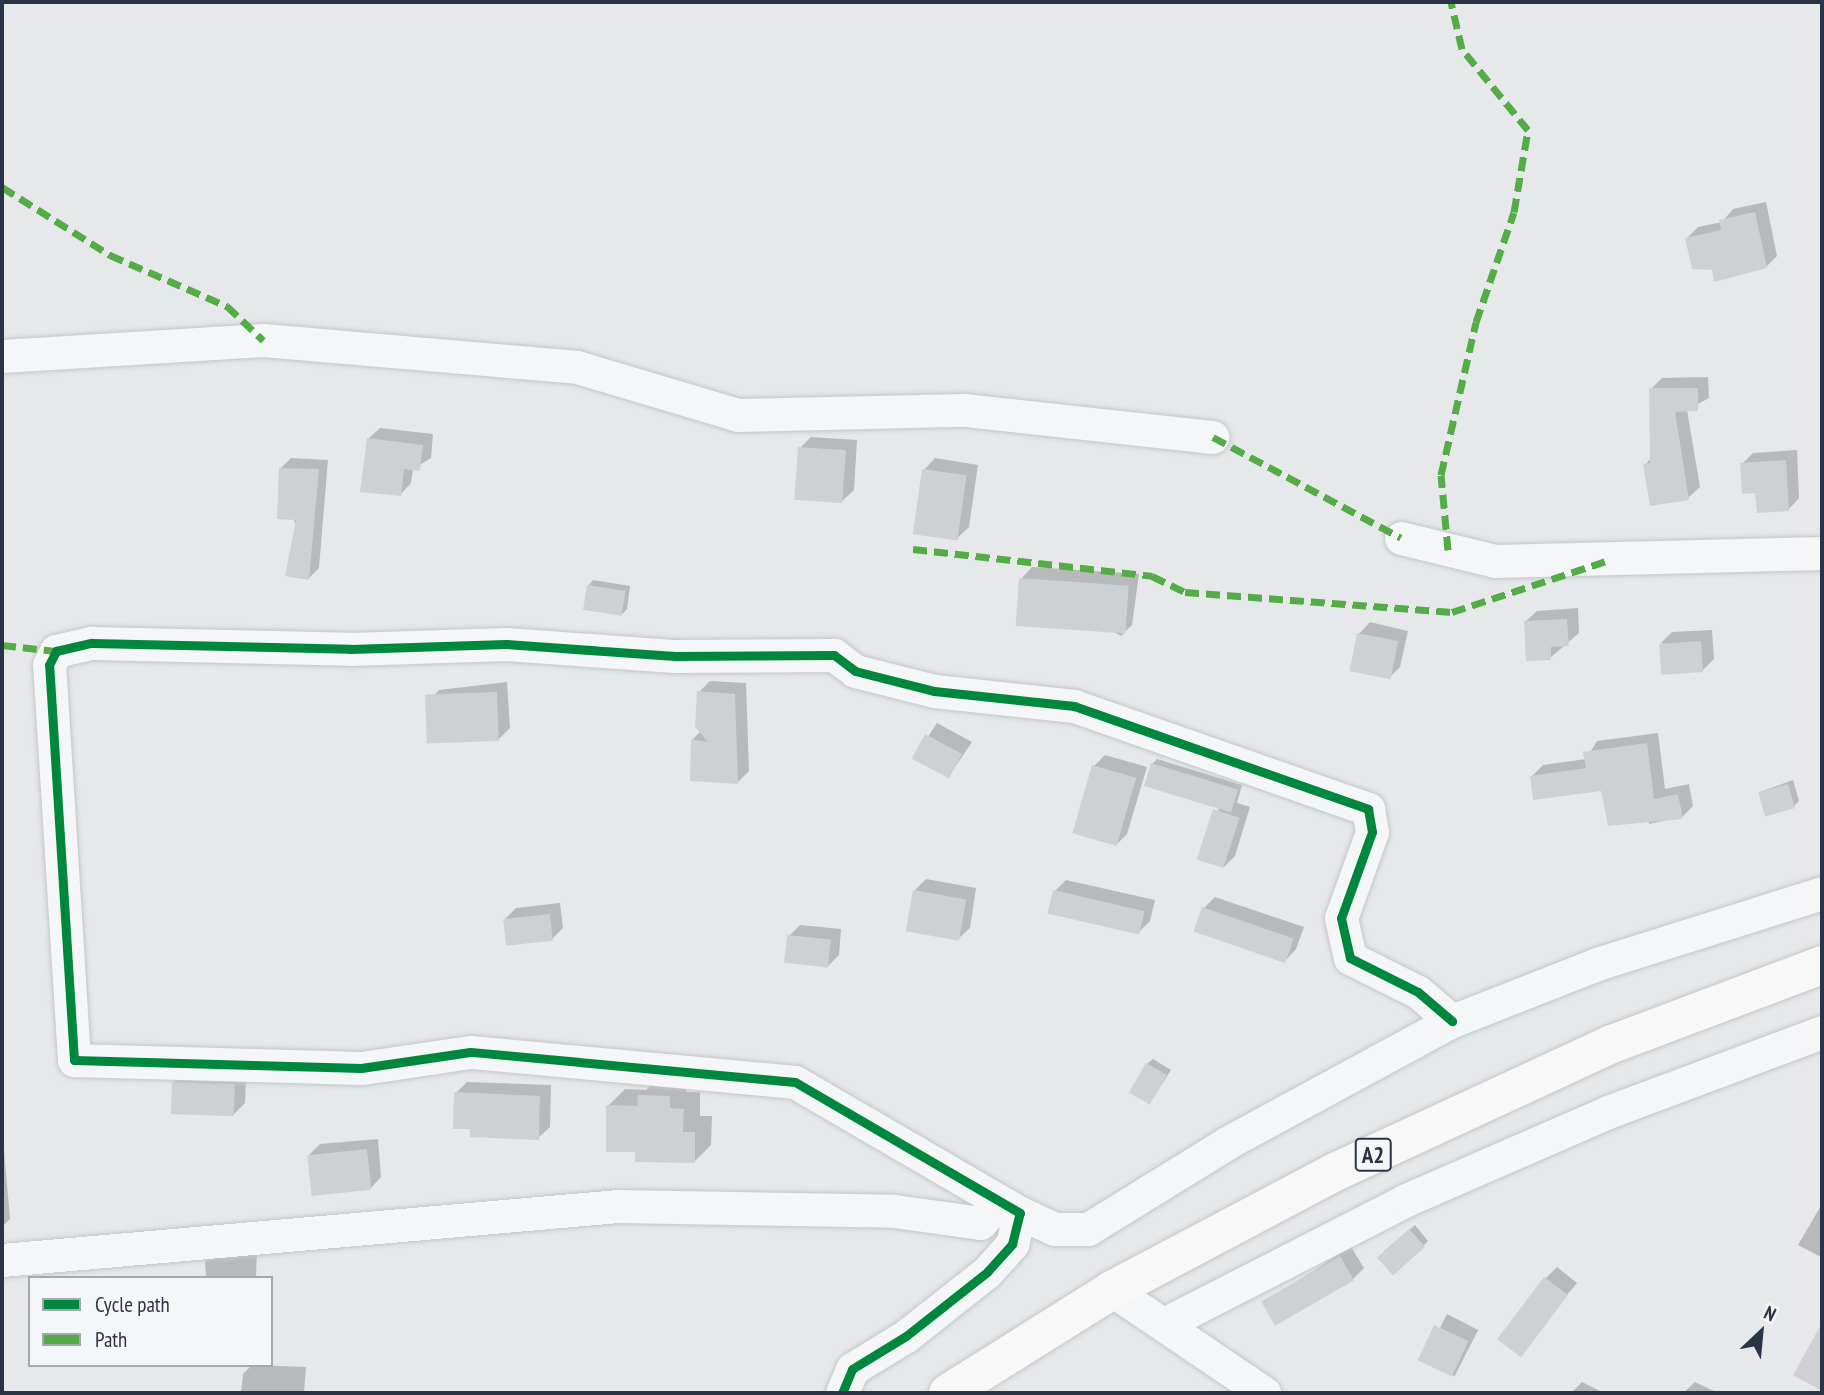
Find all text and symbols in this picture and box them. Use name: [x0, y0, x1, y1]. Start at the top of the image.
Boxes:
road number: A2: [1354, 1136, 1392, 1174]
legend: [28, 1276, 273, 1367]
text: Cycle path: [95, 1291, 170, 1318]
north arrow: [1726, 1297, 1796, 1367]
text: N: [1760, 1300, 1780, 1326]
text: Path: [95, 1326, 127, 1353]

